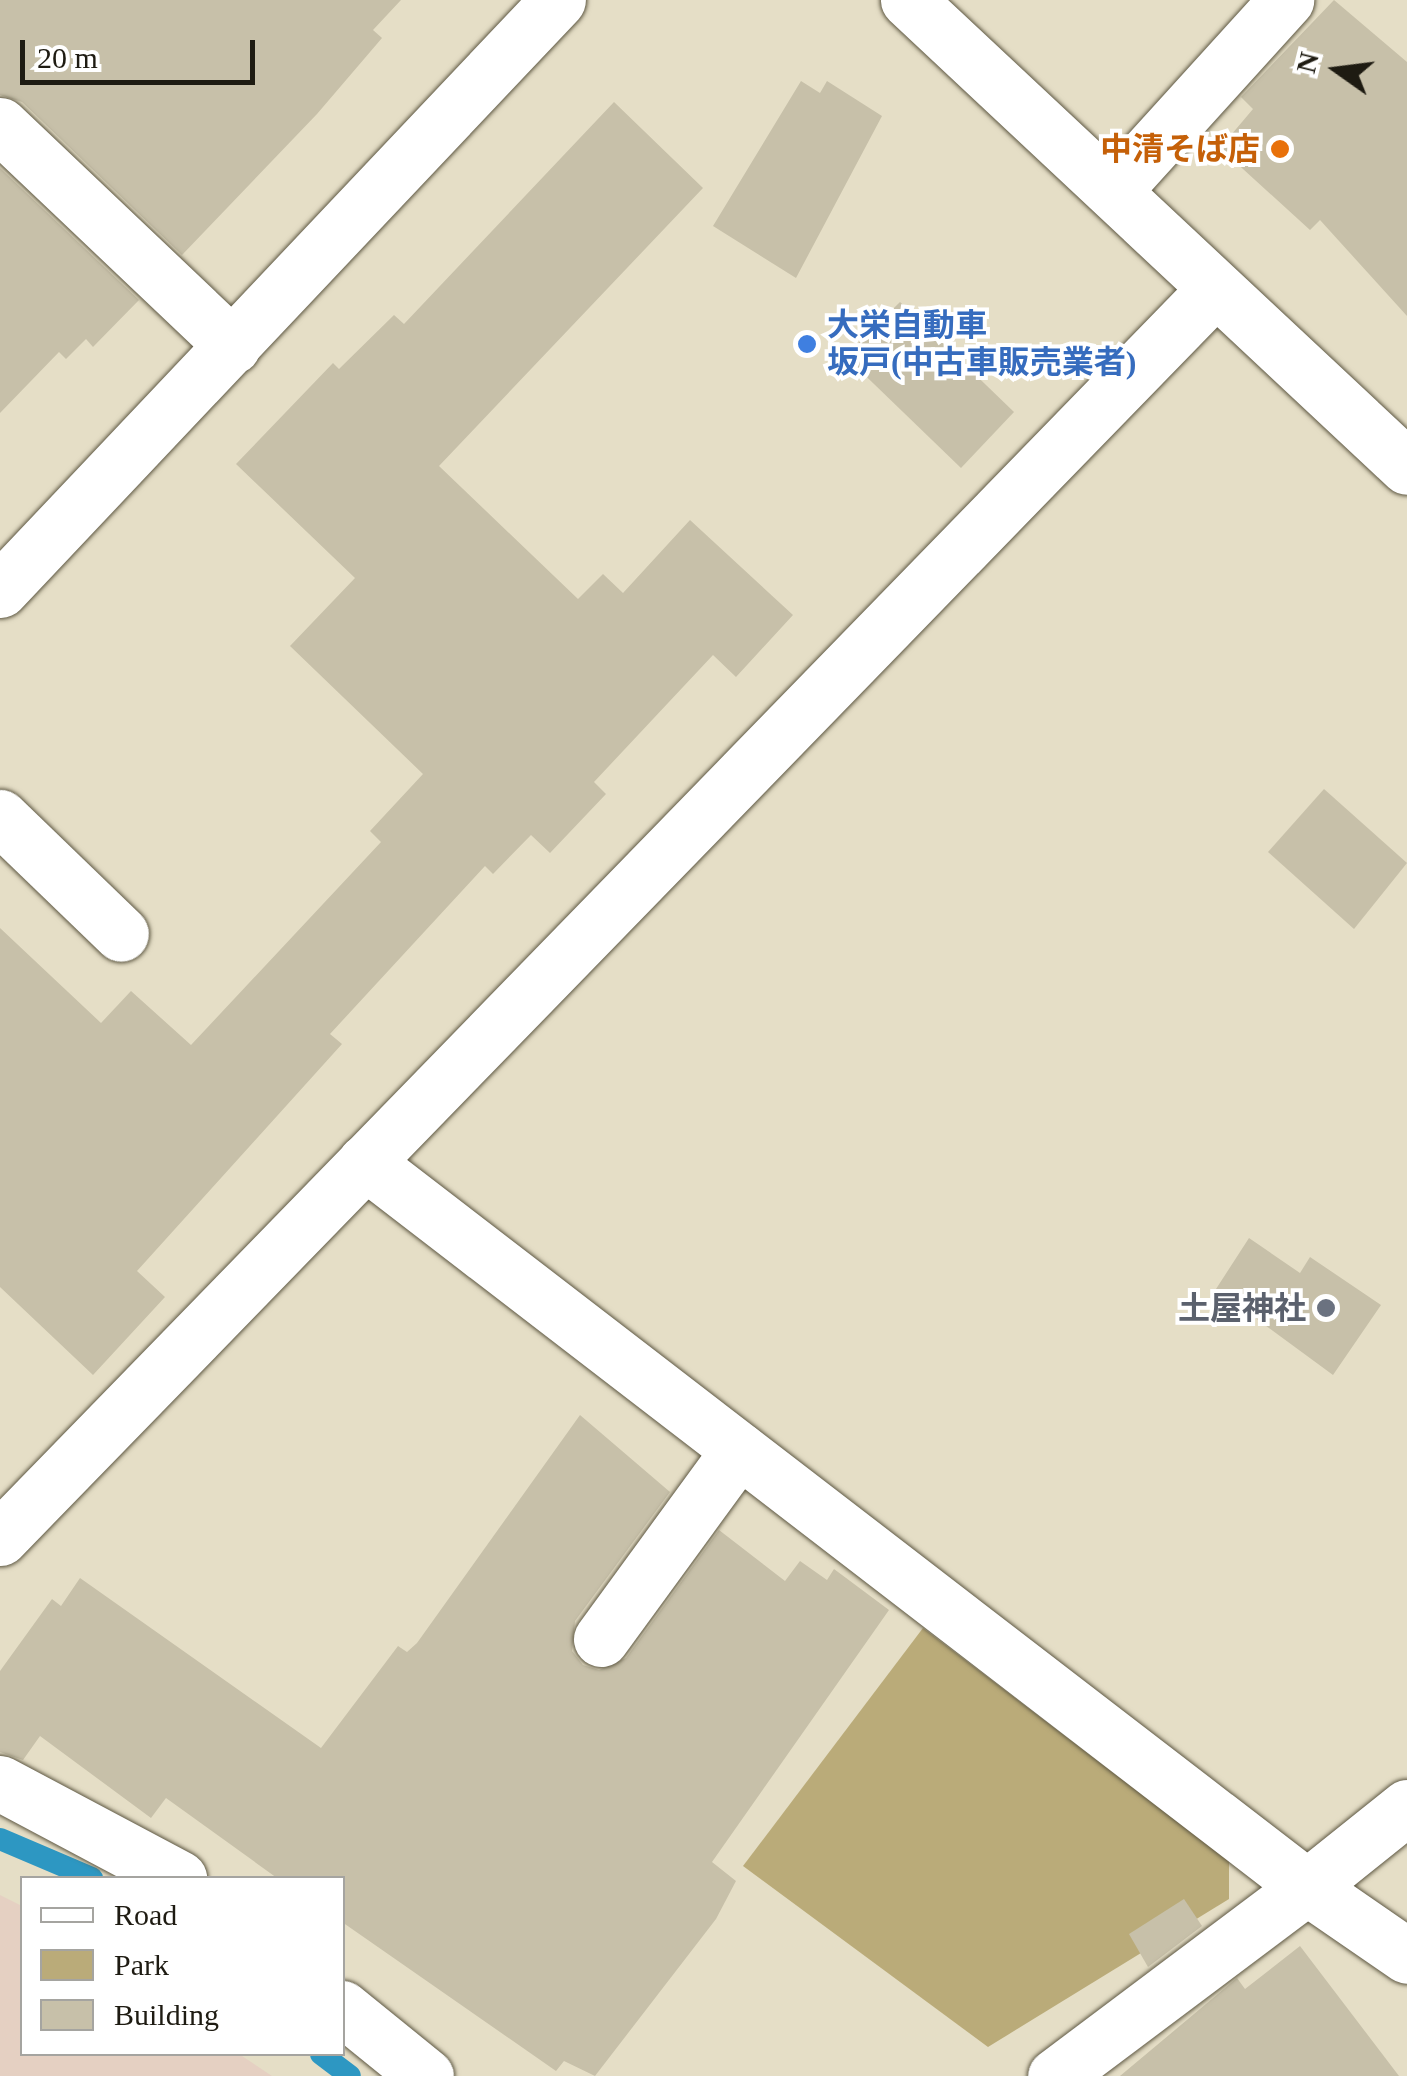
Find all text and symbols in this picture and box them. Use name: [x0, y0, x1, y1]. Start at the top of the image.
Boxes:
scale bar: [25, 20, 260, 82]
north arrow: [1287, 20, 1387, 120]
text: 20 m: [37, 41, 98, 74]
text: N: [1290, 49, 1325, 76]
place label: 中清そば店: [1100, 130, 1260, 168]
marker: 中清そば店: [1269, 138, 1291, 160]
place label: 大栄自動車 坂戸(中古車販売業者): [827, 307, 1136, 382]
marker: 大栄自動車 坂戸(中古車販売業者): [796, 333, 818, 355]
place label: 土屋神社: [1178, 1289, 1306, 1327]
marker: 土屋神社: [1315, 1297, 1337, 1319]
legend: [20, 1876, 345, 2056]
text: Road: [114, 1898, 177, 1931]
text: Park: [114, 1948, 169, 1981]
text: Building: [114, 1998, 219, 2031]

